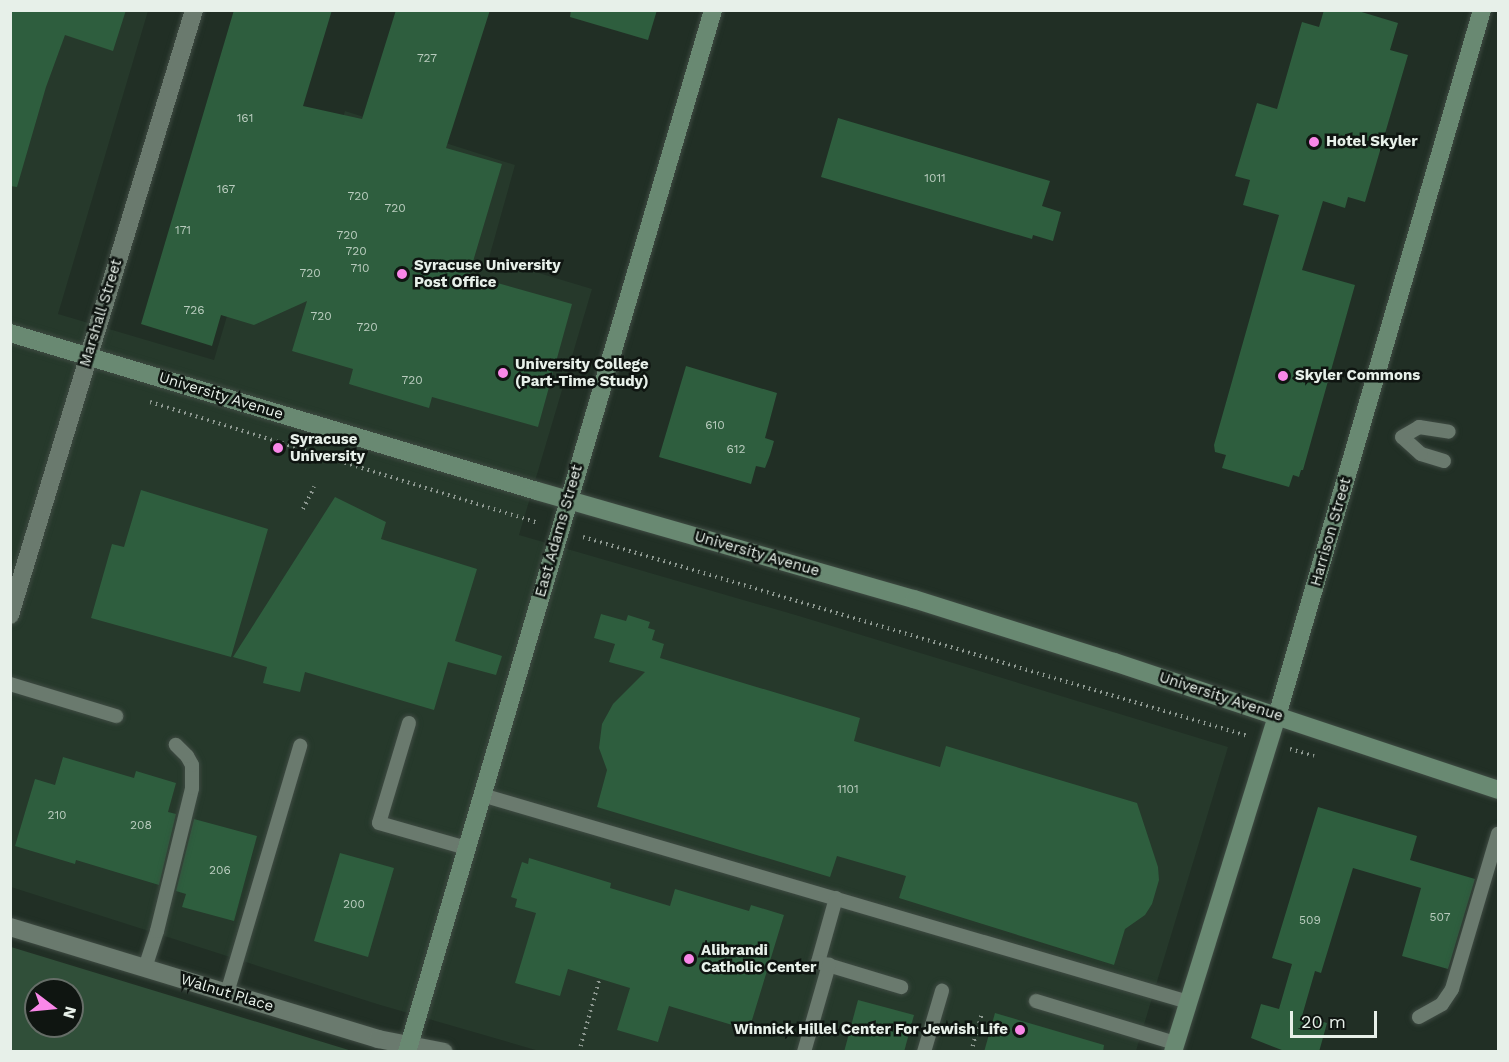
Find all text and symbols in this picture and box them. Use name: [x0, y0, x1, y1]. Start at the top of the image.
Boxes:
house number: 727: [417, 52, 437, 66]
house number: 161: [237, 112, 253, 126]
place label: Hotel Skyler: [1326, 133, 1418, 151]
marker: Hotel Skyler: [1307, 135, 1321, 149]
house number: 1011: [924, 172, 946, 186]
house number: 167: [217, 183, 235, 197]
house number: 720: [347, 190, 369, 204]
house number: 720: [384, 202, 406, 216]
house number: 171: [175, 224, 191, 238]
house number: 720: [336, 229, 358, 243]
house number: 720: [345, 245, 367, 259]
place label: Syracuse University Post Office: [414, 256, 561, 291]
street label: Marshall Street: [76, 257, 126, 369]
house number: 710: [351, 262, 369, 276]
house number: 720: [299, 267, 321, 281]
marker: Syracuse University Post Office: [395, 267, 409, 281]
house number: 726: [183, 304, 205, 318]
house number: 720: [310, 310, 332, 324]
house number: 720: [356, 321, 378, 335]
place label: University College (Part-Time Study): [515, 355, 649, 390]
marker: University College (Part-Time Study): [496, 366, 510, 380]
place label: Skyler Commons: [1295, 367, 1420, 385]
street label: University Avenue: [156, 368, 286, 424]
marker: Skyler Commons: [1276, 369, 1290, 383]
house number: 720: [401, 374, 423, 388]
house number: 610: [705, 419, 725, 433]
place label: Syracuse University: [290, 430, 365, 465]
marker: Syracuse University: [271, 441, 285, 455]
house number: 612: [727, 443, 745, 457]
street label: East Adams Street: [531, 462, 587, 600]
street label: Harrison Street: [1307, 476, 1355, 588]
street label: University Avenue: [692, 527, 822, 581]
street label: University Avenue: [1156, 668, 1286, 726]
house number: 1101: [837, 783, 859, 797]
house number: 210: [47, 809, 67, 823]
house number: 208: [130, 819, 152, 833]
house number: 206: [209, 864, 231, 878]
house number: 200: [343, 898, 365, 912]
house number: 507: [1430, 911, 1450, 925]
house number: 509: [1299, 914, 1321, 928]
place label: Alibrandi Catholic Center: [701, 941, 817, 976]
marker: Alibrandi Catholic Center: [682, 952, 696, 966]
street label: Walnut Place: [178, 970, 276, 1016]
north arrow: [24, 978, 84, 1038]
scale bar: [1293, 999, 1380, 1037]
text: N: [59, 1004, 81, 1021]
text: 20 m: [1301, 1011, 1346, 1032]
place label: Winnick Hillel Center For Jewish Life: [733, 1021, 1008, 1039]
marker: Winnick Hillel Center For Jewish Life: [1013, 1023, 1027, 1037]

